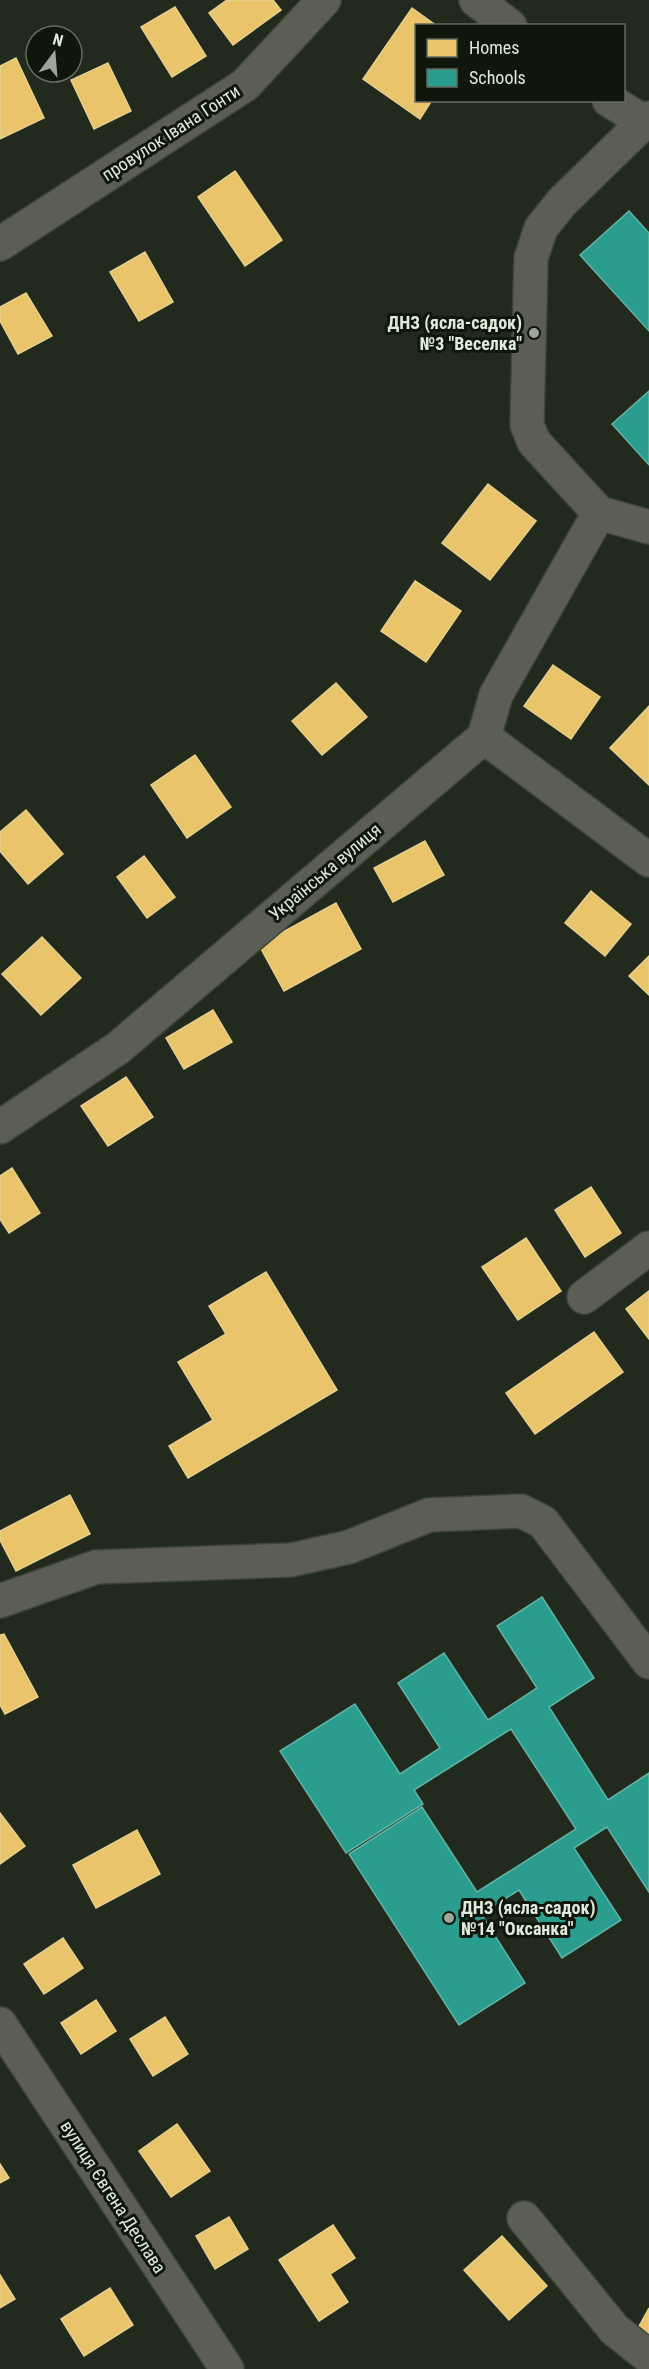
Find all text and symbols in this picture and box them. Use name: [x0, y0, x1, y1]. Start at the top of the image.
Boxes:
north arrow: [24, 24, 84, 84]
legend: [415, 24, 625, 102]
text: N: [51, 30, 65, 51]
text: Homes: [469, 37, 519, 58]
text: Schools: [469, 67, 526, 88]
street label: провулок Івана Гонти: [98, 80, 244, 185]
place label: ДНЗ (ясла-садок) №3 "Веселка": [388, 312, 522, 354]
marker: ДНЗ (ясла-садок) №3 "Веселка": [527, 326, 541, 340]
street label: Українська вулиця: [264, 819, 385, 925]
place label: ДНЗ (ясла-садок) №14 "Оксанка": [461, 1897, 595, 1939]
marker: ДНЗ (ясла-садок) №14 "Оксанка": [442, 1911, 456, 1925]
street label: вулиця Євгена Деслава: [56, 2117, 171, 2277]

